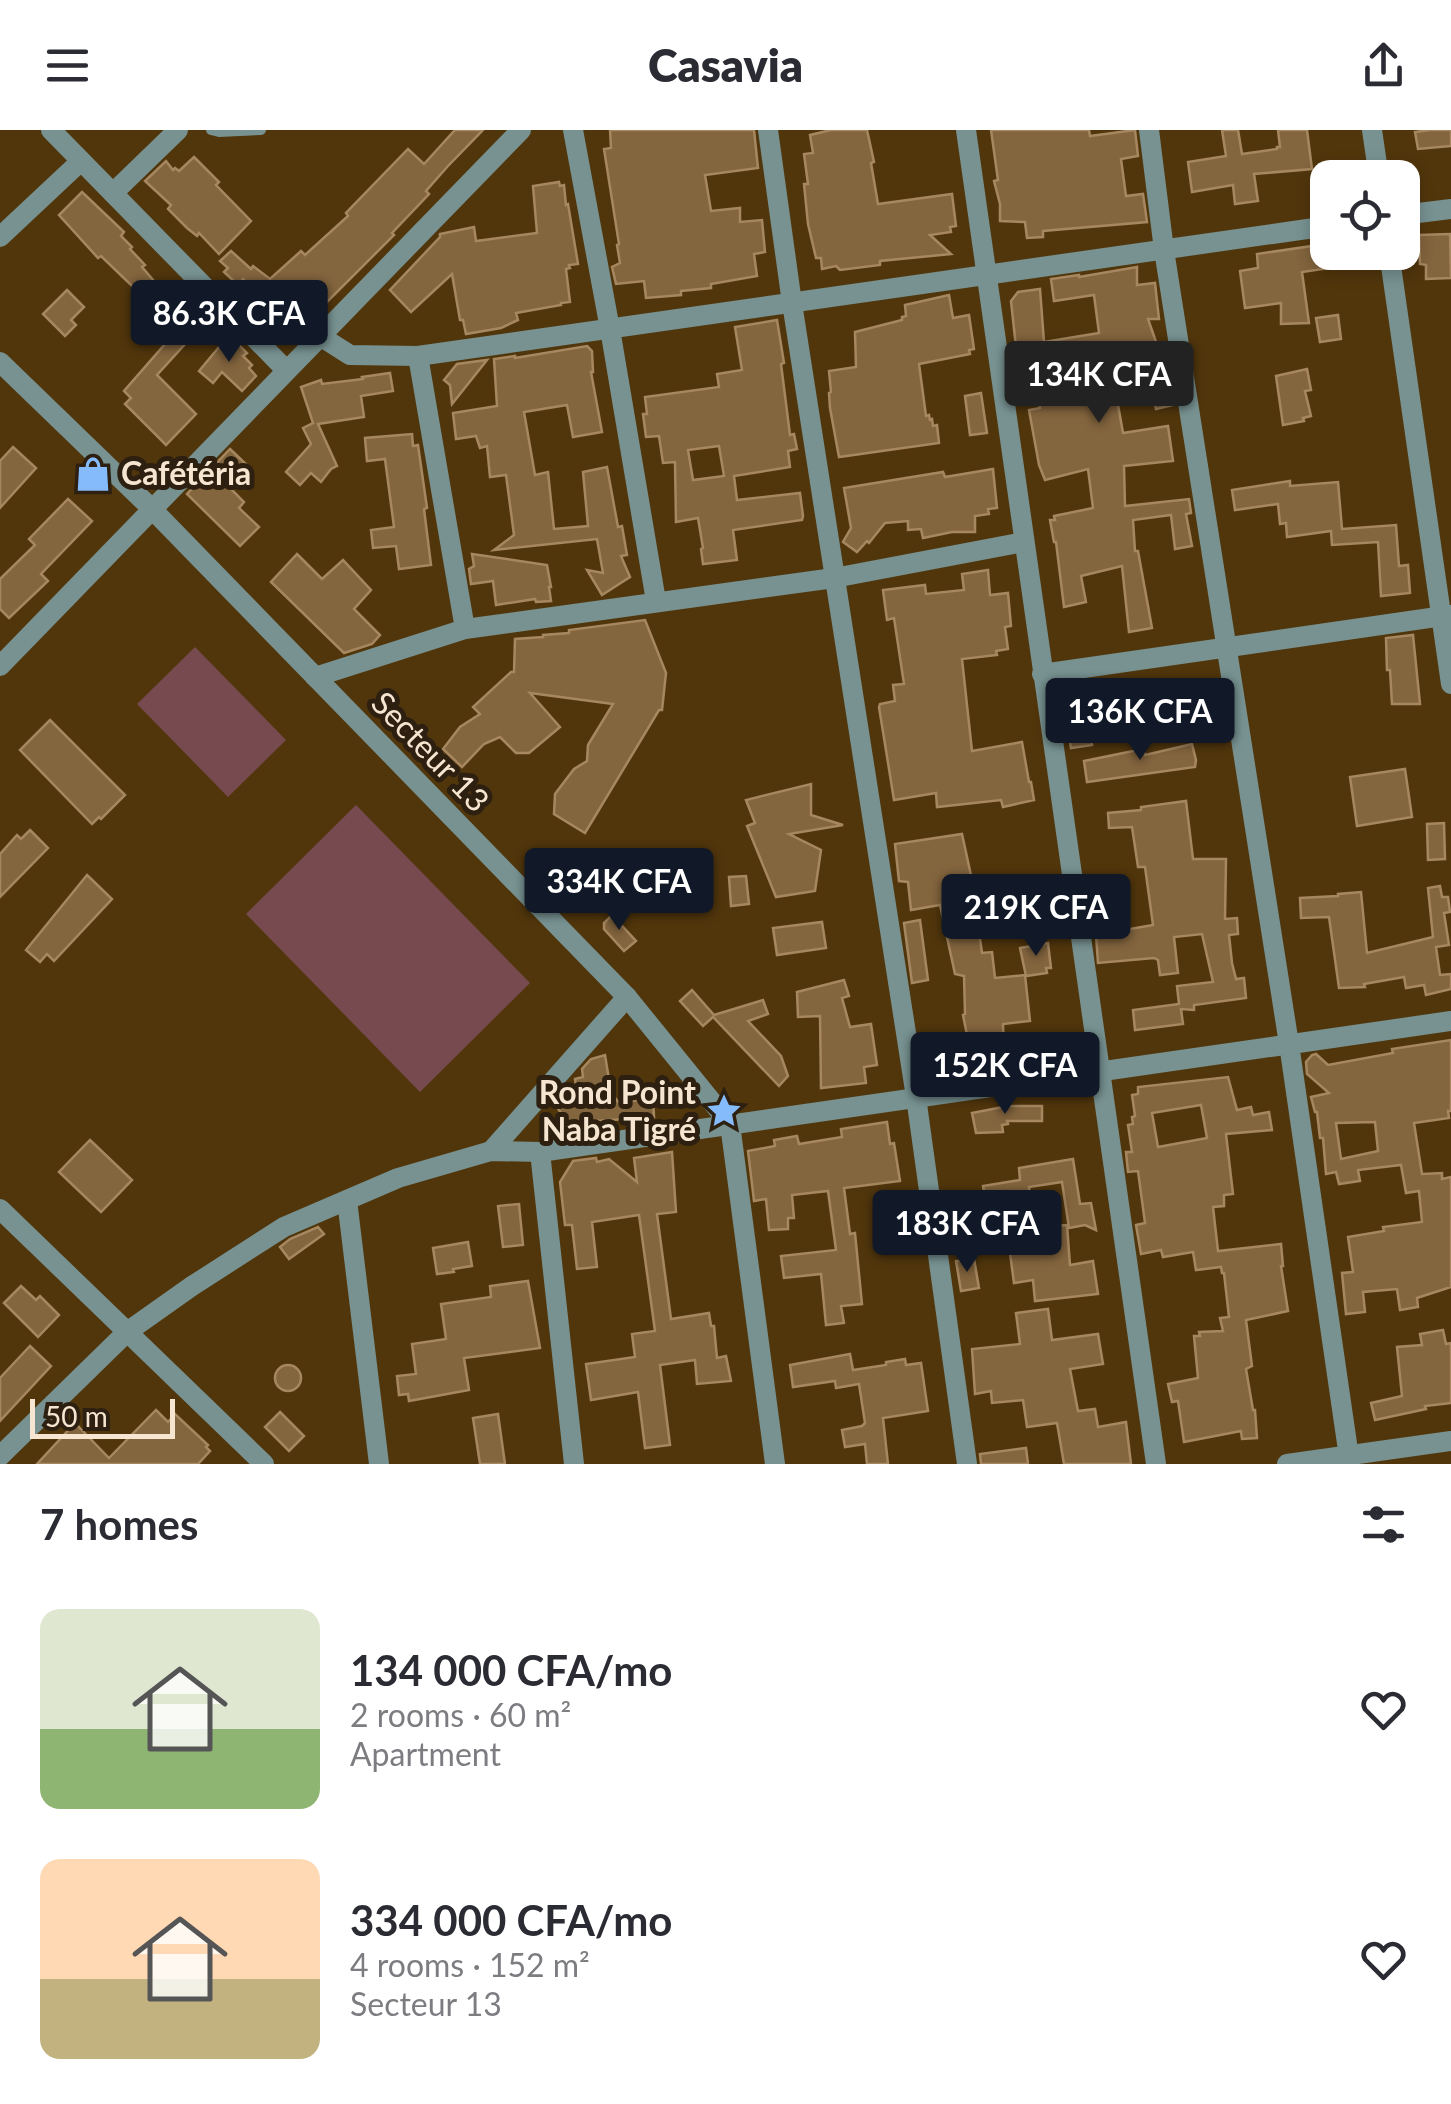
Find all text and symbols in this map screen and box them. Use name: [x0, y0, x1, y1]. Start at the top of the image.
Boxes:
icon: menu: [40, 38, 95, 93]
text: Casavia: [648, 38, 803, 92]
icon: share: [1356, 38, 1411, 93]
map controls: [1310, 160, 1420, 270]
button: locate: [1310, 160, 1420, 270]
pin: 86.3K CFA: [115, 280, 343, 365]
text: 86.3K CFA: [153, 293, 305, 332]
pin: 134K CFA: [996, 341, 1202, 426]
text: 134K CFA: [1027, 354, 1172, 393]
place label: Cafétéria: [121, 453, 251, 492]
shop icon: Cafétéria: [74, 455, 112, 493]
pin: 136K CFA: [1037, 678, 1243, 763]
street label: Secteur 13: [364, 683, 498, 819]
text: 136K CFA: [1068, 691, 1213, 730]
pin: 334K CFA: [516, 848, 722, 933]
text: 334K CFA: [547, 861, 692, 900]
pin: 219K CFA: [933, 874, 1139, 959]
text: 219K CFA: [964, 887, 1109, 926]
pin: 152K CFA: [902, 1032, 1108, 1117]
text: 152K CFA: [933, 1045, 1078, 1084]
place label: Rond Point Naba Tigré: [539, 1072, 696, 1148]
place icon: Rond Point Naba Tigré: [705, 1092, 743, 1130]
pin: 183K CFA: [864, 1190, 1070, 1275]
text: 183K CFA: [895, 1203, 1040, 1242]
scale bar: [30, 1394, 175, 1438]
text: 50 m: [45, 1399, 108, 1433]
icon: filters: [1356, 1497, 1411, 1552]
text: 7 homes: [40, 1499, 198, 1549]
text: 134 000 CFA/mo: [350, 1645, 672, 1695]
icon: home: [120, 1649, 240, 1769]
icon: heart: [1356, 1682, 1411, 1737]
text: 2 rooms · 60 m²: [350, 1695, 571, 1734]
text: Apartment: [350, 1734, 501, 1773]
text: 334 000 CFA/mo: [350, 1895, 672, 1945]
icon: home: [120, 1899, 240, 2019]
icon: heart: [1356, 1932, 1411, 1987]
text: 4 rooms · 152 m²: [350, 1945, 590, 1984]
text: Secteur 13: [350, 1984, 502, 2023]

